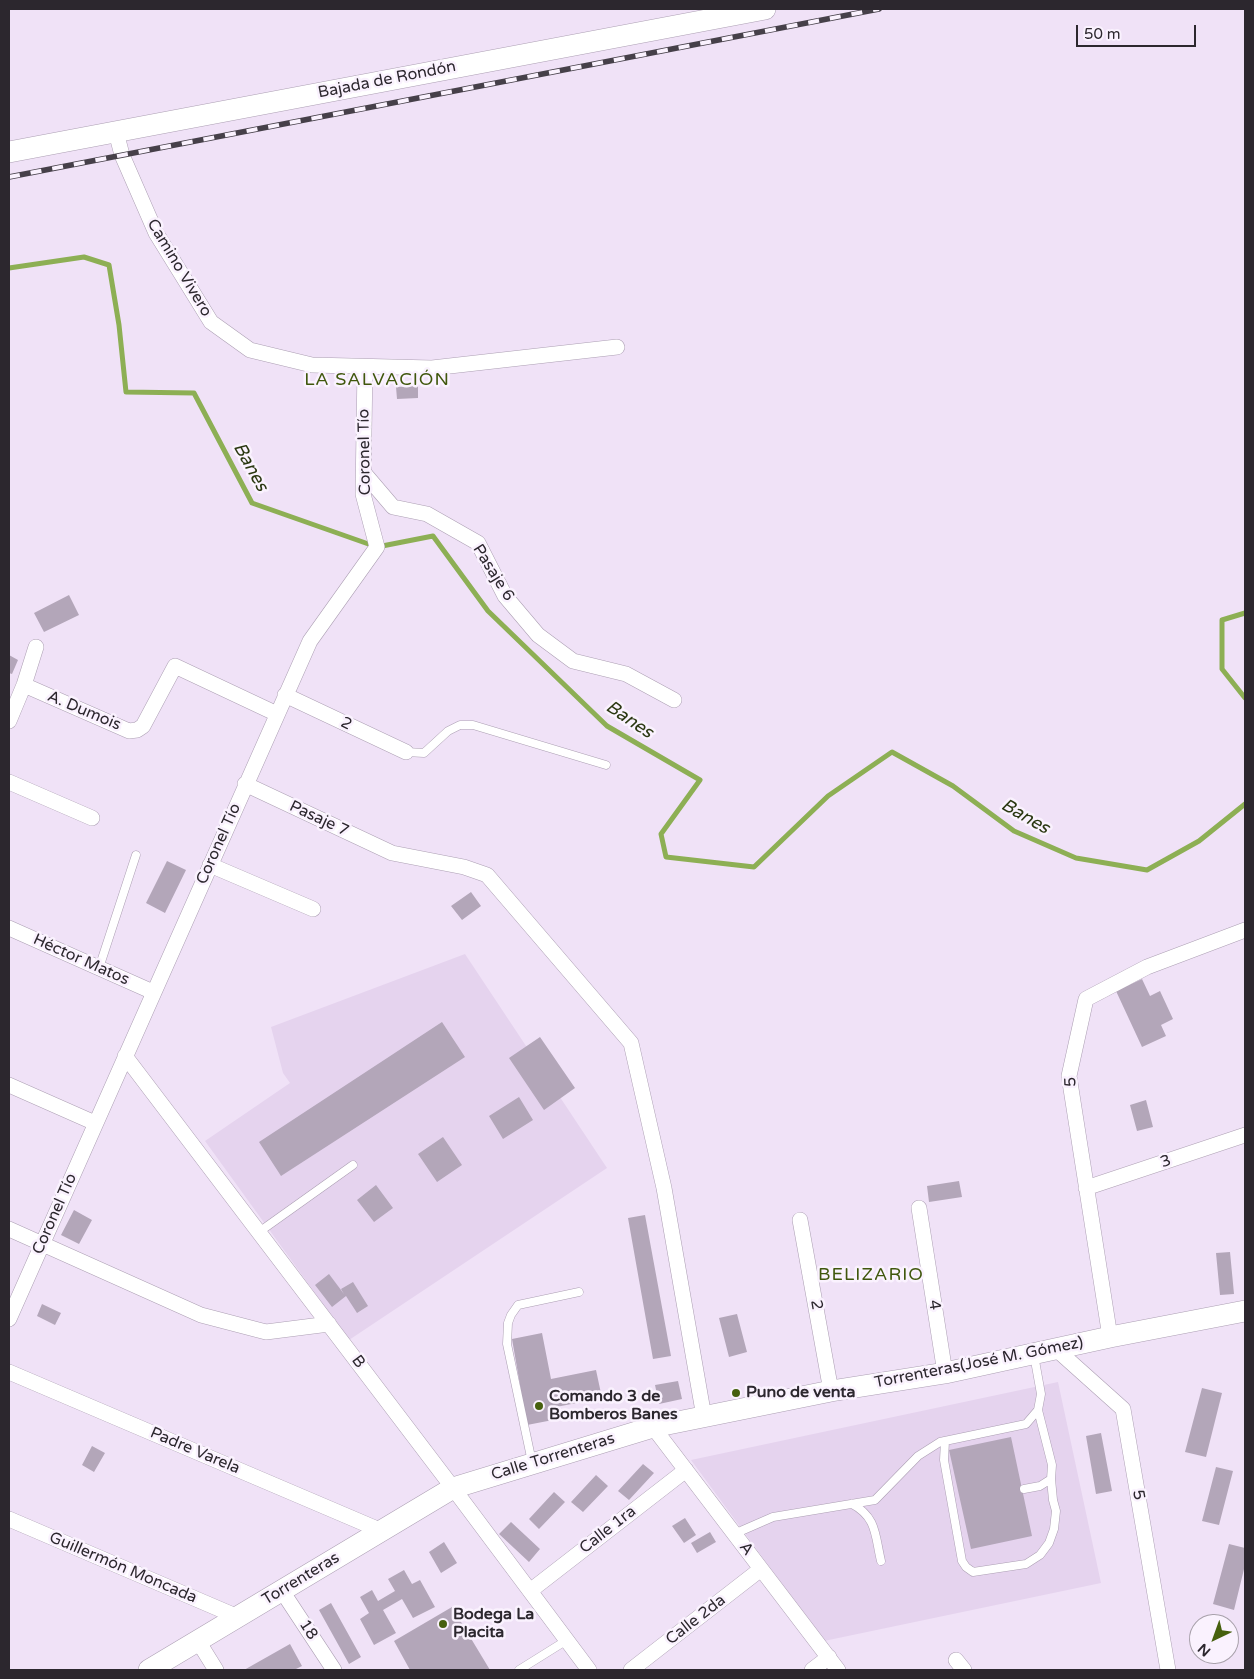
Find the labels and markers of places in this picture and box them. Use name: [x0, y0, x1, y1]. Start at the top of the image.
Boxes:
place label: Puno de venta: [746, 1383, 855, 1403]
place label: Comando 3 de Bomberos Banes: [549, 1387, 678, 1425]
marker: Puno de venta: [730, 1387, 742, 1399]
marker: Comando 3 de Bomberos Banes: [533, 1400, 545, 1412]
place label: Bodega La Placita: [453, 1605, 534, 1643]
marker: Bodega La Placita: [437, 1618, 449, 1630]

